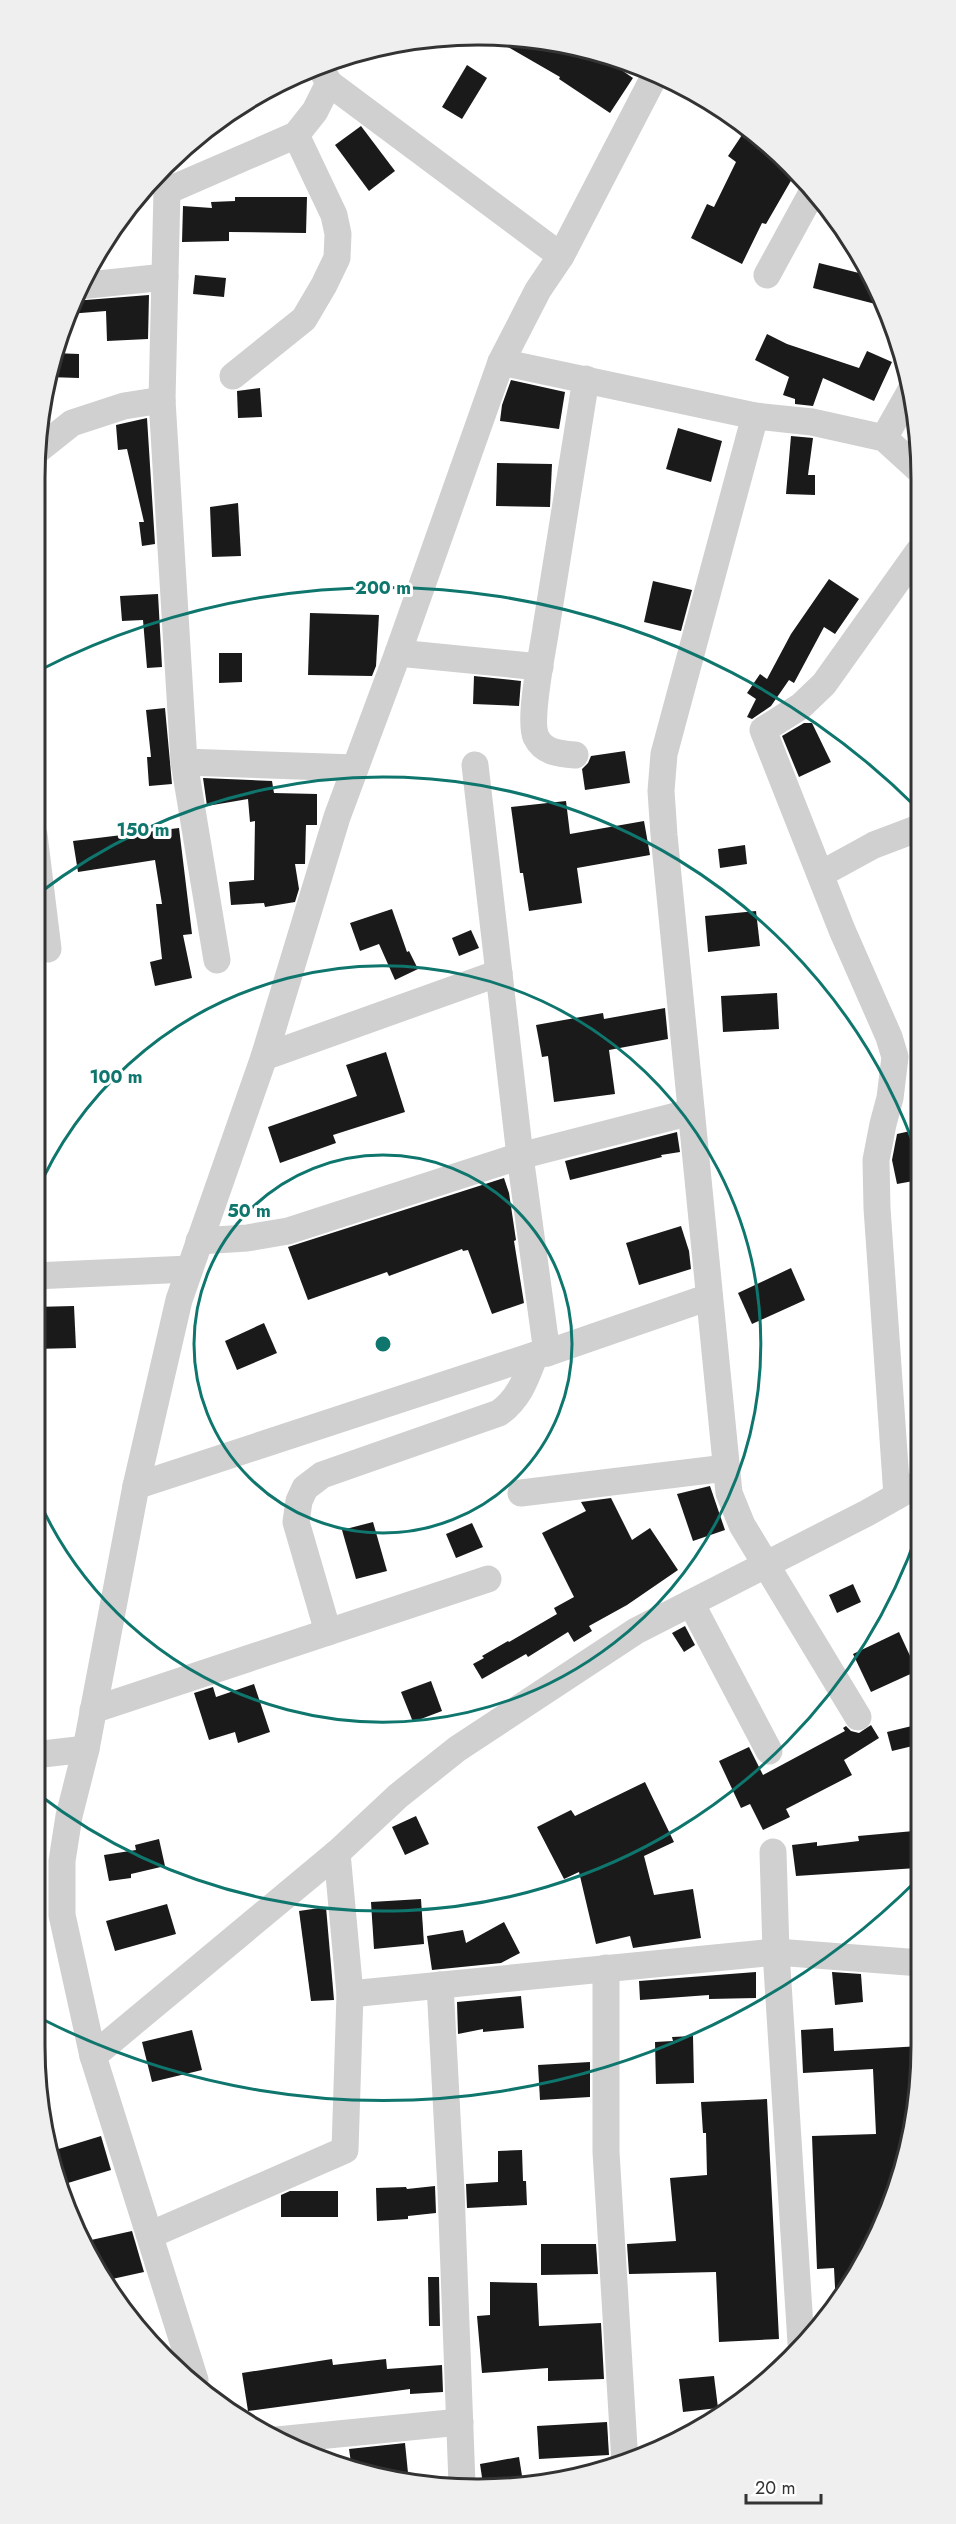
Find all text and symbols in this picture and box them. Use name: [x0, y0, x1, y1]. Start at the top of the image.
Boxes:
text: 200 m: [355, 575, 411, 601]
text: 150 m: [117, 817, 169, 843]
text: 100 m: [89, 1064, 143, 1090]
text: 50 m: [227, 1198, 271, 1224]
centre of rings: [373, 1334, 393, 1354]
scale bar: [746, 2467, 821, 2505]
text: 20 m: [755, 2475, 795, 2501]

